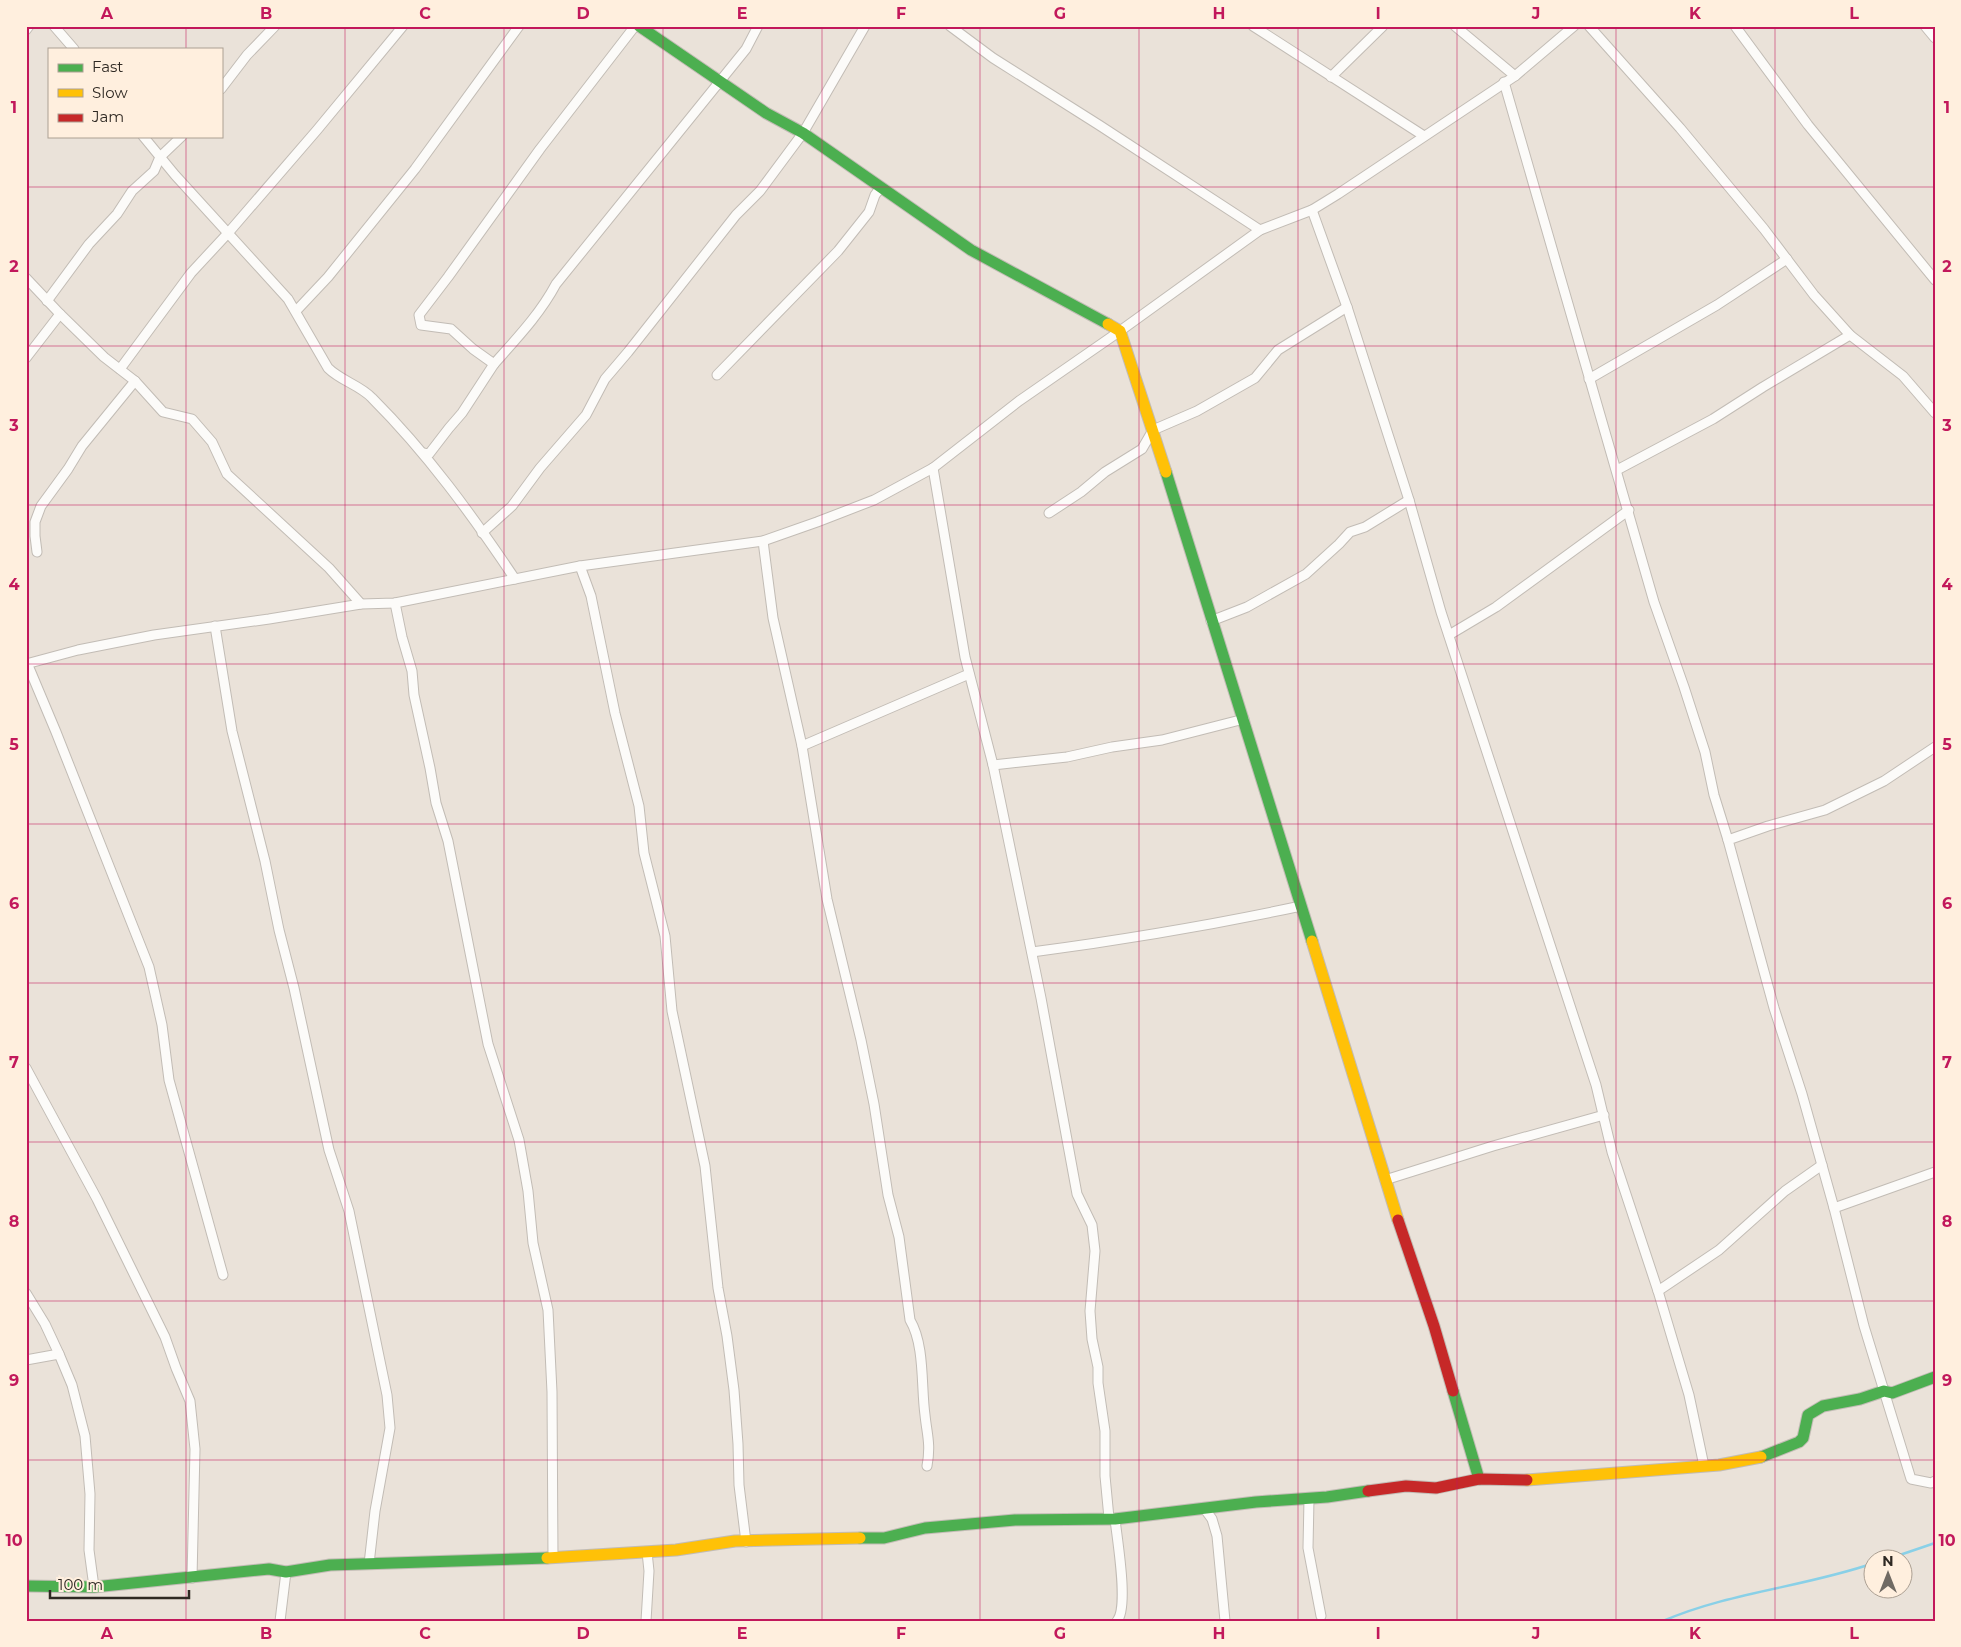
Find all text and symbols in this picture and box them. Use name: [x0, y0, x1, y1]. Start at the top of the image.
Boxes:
text: A: [100, 4, 114, 23]
text: B: [260, 4, 272, 23]
text: C: [419, 4, 431, 23]
text: D: [576, 4, 590, 23]
text: E: [737, 4, 747, 23]
text: F: [896, 4, 906, 23]
text: G: [1054, 4, 1066, 23]
text: H: [1213, 4, 1225, 23]
text: I: [1375, 4, 1381, 23]
text: J: [1531, 4, 1540, 23]
text: K: [1689, 4, 1702, 23]
text: L: [1849, 4, 1859, 23]
legend: [48, 48, 222, 138]
text: Fast: [92, 57, 123, 76]
text: Slow: [92, 83, 128, 102]
text: 1: [11, 98, 17, 117]
text: 1: [1944, 98, 1950, 117]
text: Jam: [91, 107, 124, 126]
text: 2: [9, 257, 19, 276]
text: 2: [1942, 257, 1952, 276]
text: 3: [8, 416, 19, 435]
text: 3: [1941, 416, 1952, 435]
text: 4: [8, 575, 20, 594]
text: 4: [1941, 575, 1953, 594]
text: 5: [9, 735, 19, 754]
text: 5: [1942, 735, 1952, 754]
text: 6: [9, 894, 19, 913]
text: 6: [1942, 894, 1952, 913]
text: 7: [9, 1053, 19, 1072]
text: 7: [1942, 1053, 1952, 1072]
text: 8: [9, 1212, 19, 1231]
text: 8: [1942, 1212, 1952, 1231]
text: 9: [9, 1371, 19, 1390]
text: 9: [1942, 1371, 1952, 1390]
text: 10: [5, 1531, 23, 1550]
text: 10: [1938, 1531, 1956, 1550]
north arrow: [1864, 1550, 1914, 1600]
text: N: [1882, 1552, 1894, 1570]
scale bar: [50, 1567, 189, 1599]
text: 100 m: [58, 1575, 103, 1594]
text: A: [100, 1624, 114, 1643]
text: B: [260, 1624, 272, 1643]
text: C: [419, 1624, 431, 1643]
text: D: [576, 1624, 590, 1643]
text: E: [737, 1624, 747, 1643]
text: F: [896, 1624, 906, 1643]
text: G: [1054, 1624, 1066, 1643]
text: H: [1213, 1624, 1225, 1643]
text: I: [1375, 1624, 1381, 1643]
text: J: [1531, 1624, 1540, 1643]
text: K: [1689, 1624, 1702, 1643]
text: L: [1849, 1624, 1859, 1643]

